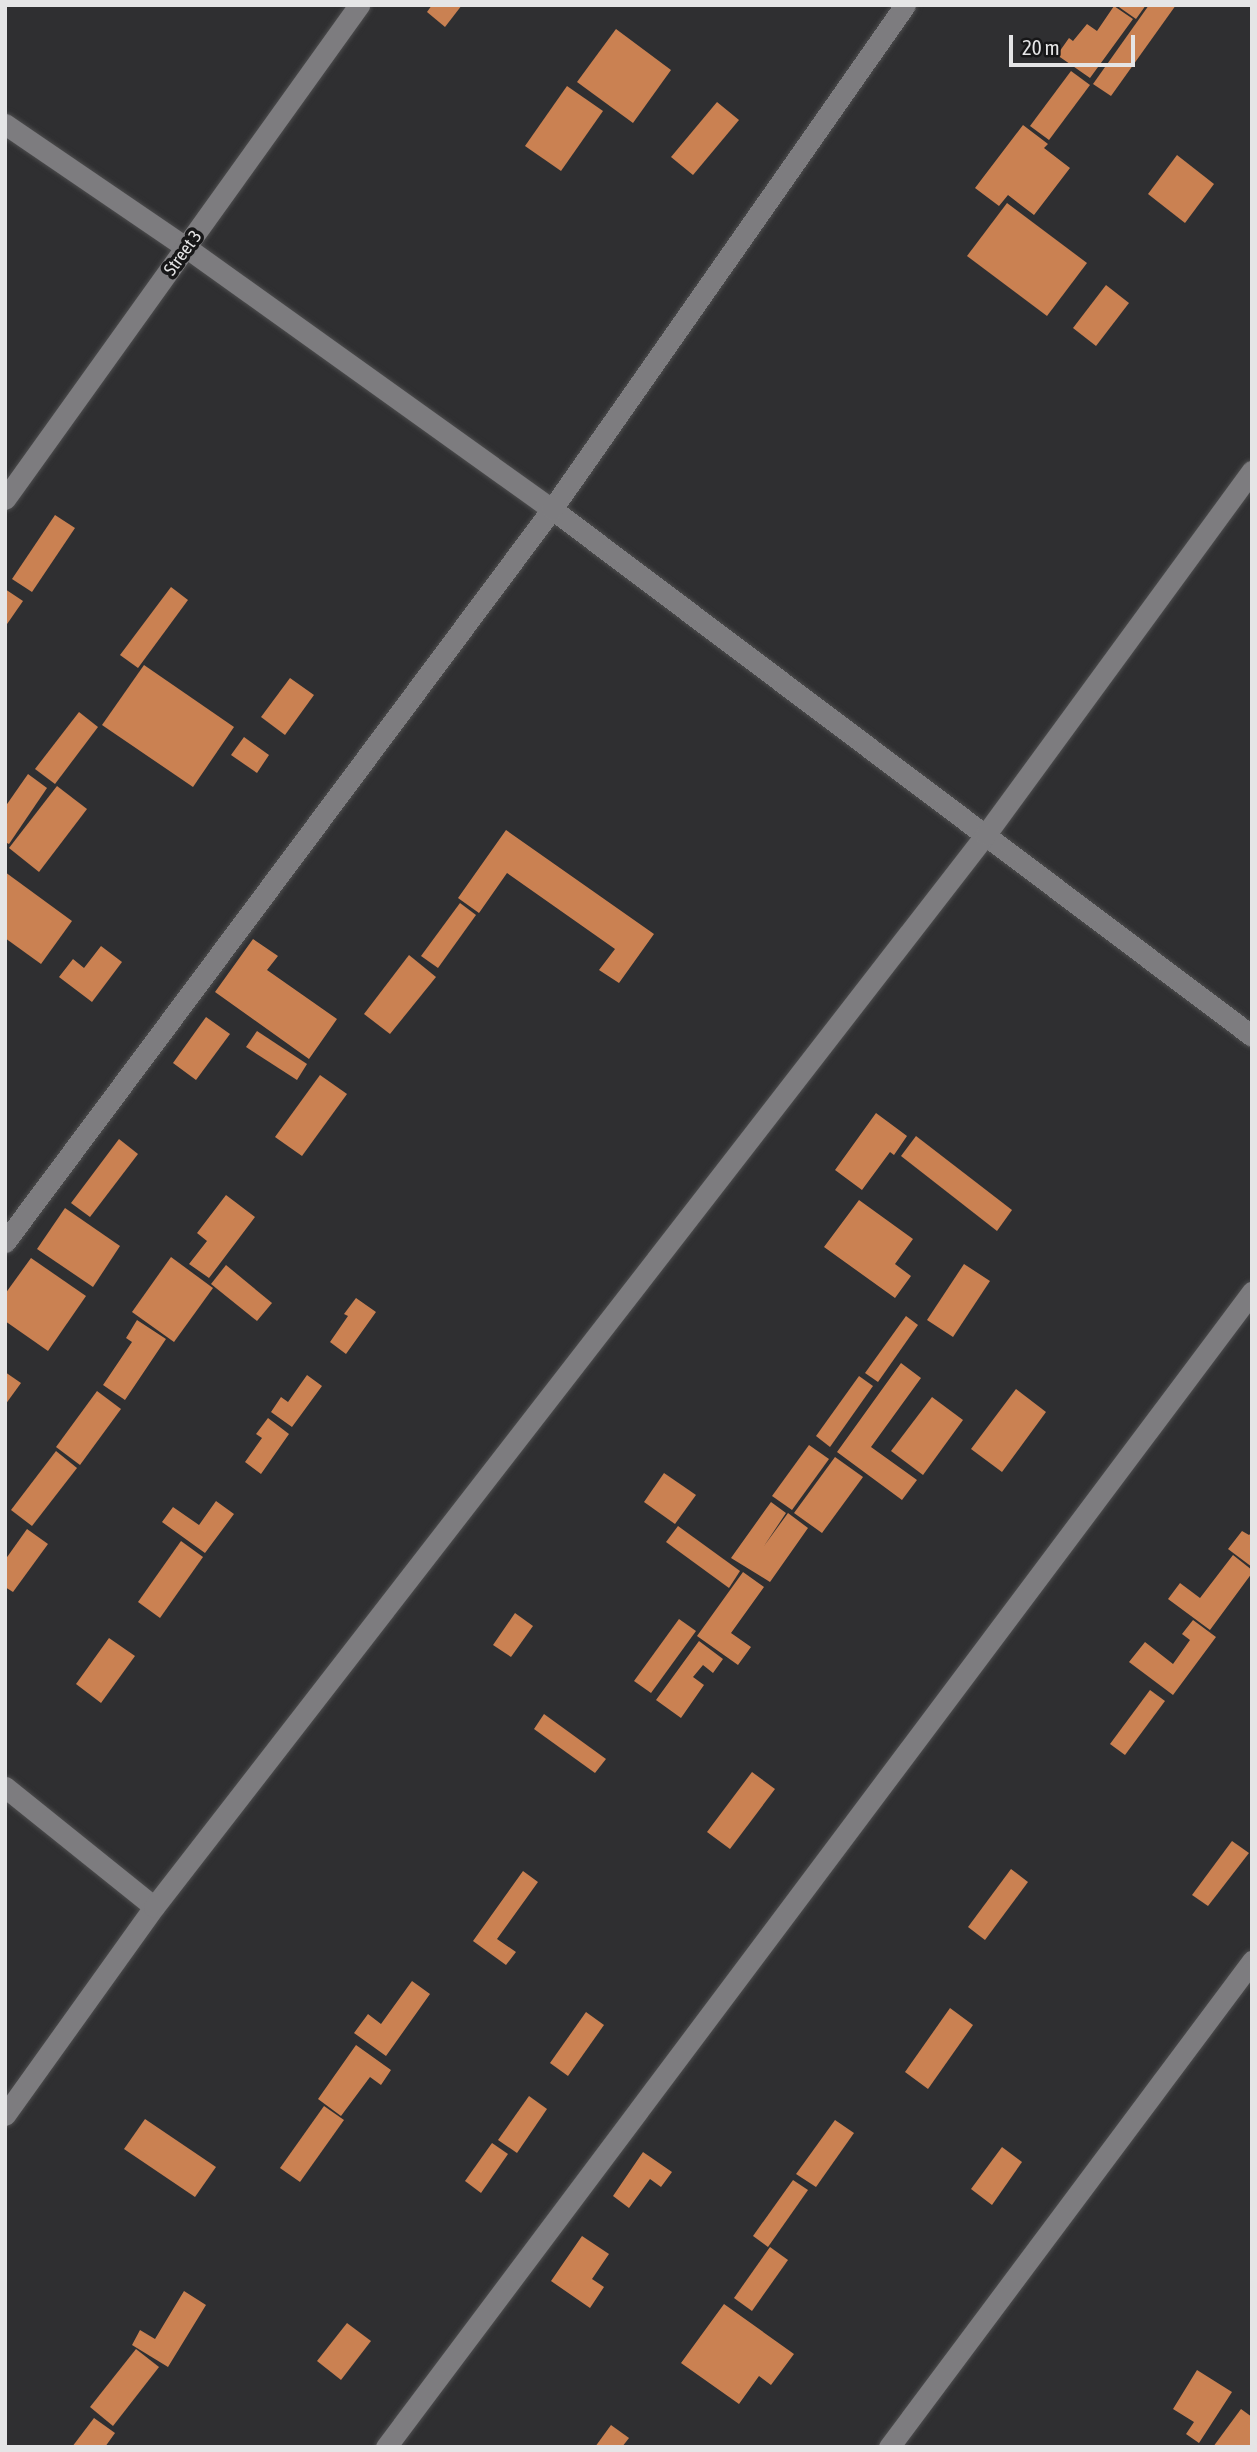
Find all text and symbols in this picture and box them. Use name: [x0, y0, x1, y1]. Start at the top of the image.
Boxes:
scale bar: [1012, 21, 1138, 65]
text: 20 m: [1022, 35, 1060, 59]
street label: Street 3: [159, 226, 207, 280]

